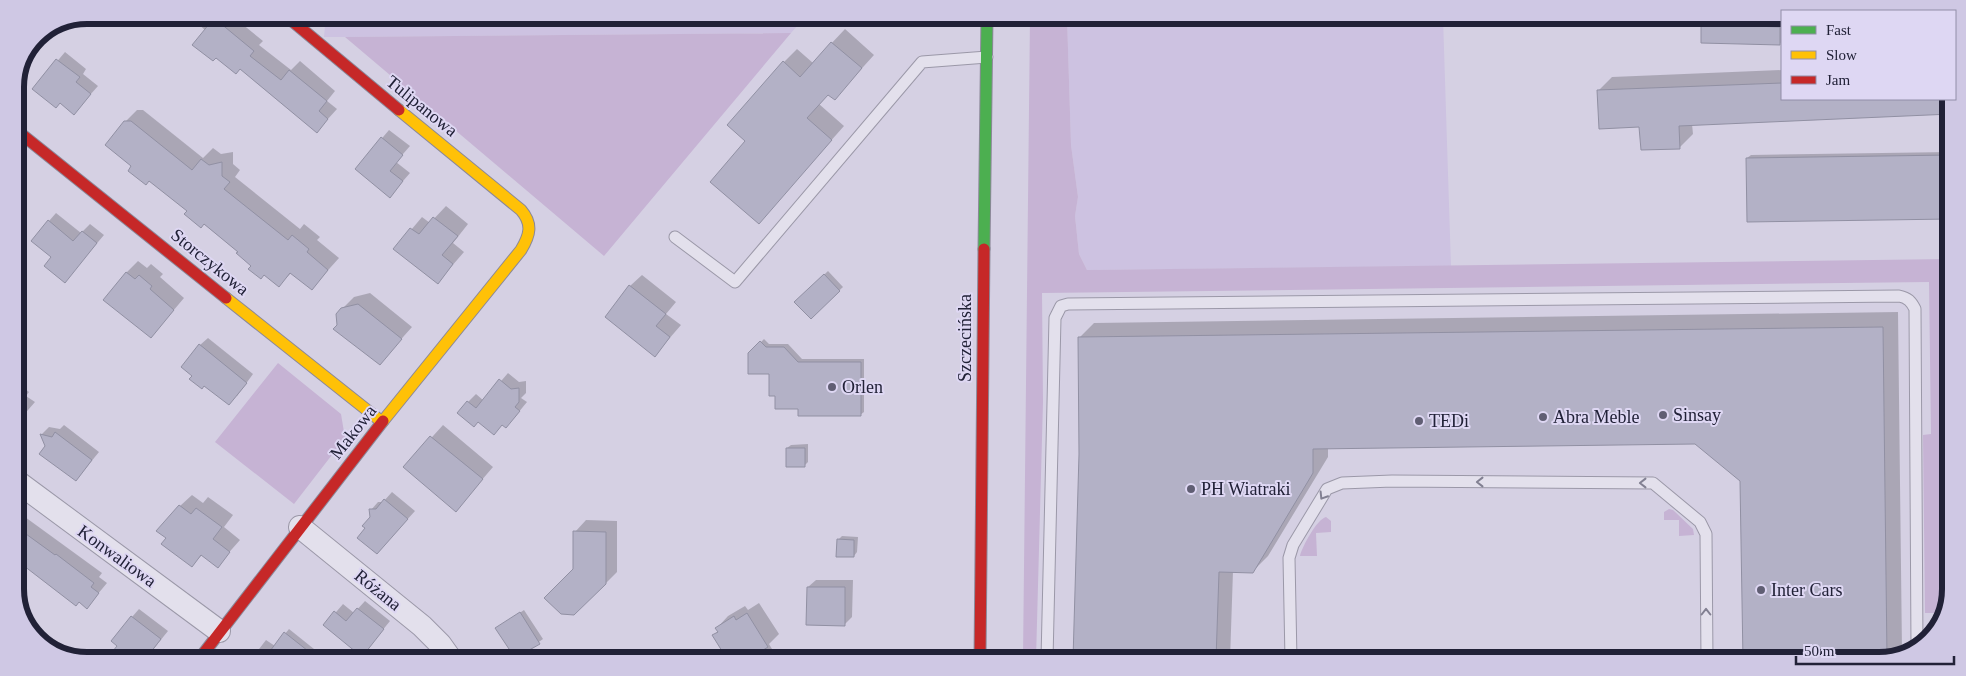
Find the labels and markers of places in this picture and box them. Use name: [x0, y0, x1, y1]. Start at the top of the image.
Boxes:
place label: Orlen: [842, 377, 883, 397]
marker: Orlen: [826, 381, 838, 393]
place label: Sinsay: [1673, 405, 1721, 425]
place label: Abra Meble: [1553, 407, 1639, 427]
marker: Sinsay: [1657, 409, 1669, 421]
place label: TEDi: [1429, 411, 1469, 431]
marker: Abra Meble: [1537, 411, 1549, 423]
marker: TEDi: [1413, 415, 1425, 427]
place label: PH Wiatraki: [1201, 479, 1290, 499]
marker: PH Wiatraki: [1185, 483, 1197, 495]
place label: Inter Cars: [1771, 580, 1842, 600]
marker: Inter Cars: [1755, 584, 1767, 596]

